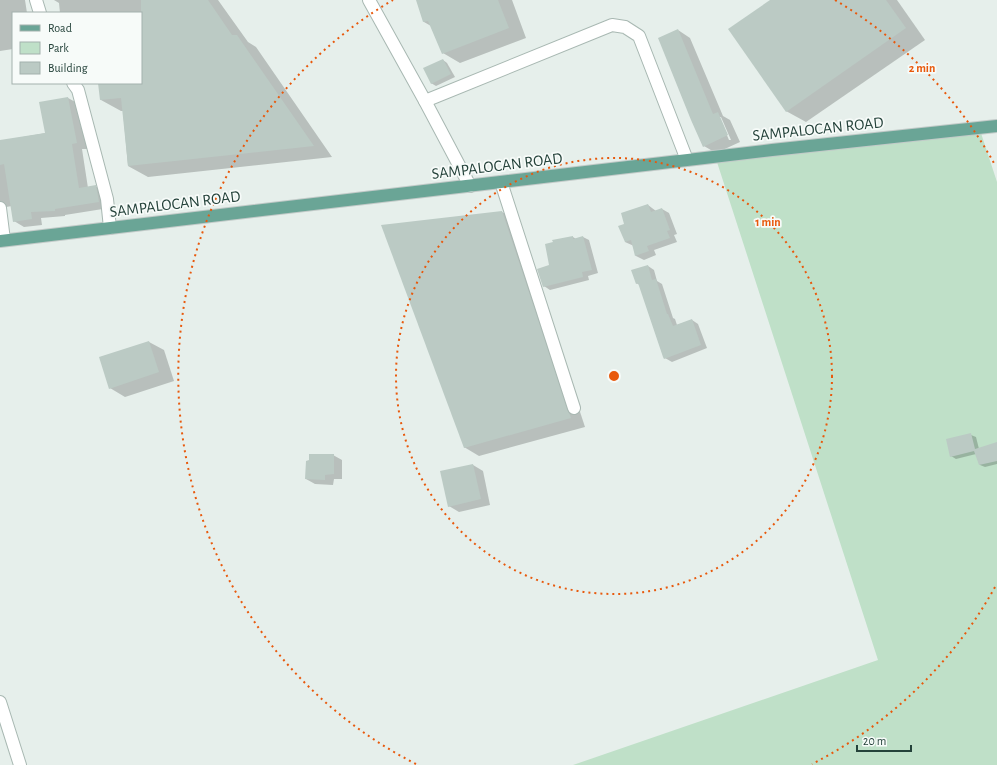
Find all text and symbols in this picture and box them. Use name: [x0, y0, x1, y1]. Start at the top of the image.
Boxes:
legend: [12, 12, 142, 84]
text: Road: [48, 22, 72, 34]
text: Park: [48, 42, 69, 54]
text: Building: [48, 62, 88, 74]
text: 2 min: [909, 62, 935, 74]
street label: SAMPALOCAN ROAD: [752, 114, 884, 144]
street label: SAMPALOCAN ROAD: [431, 150, 563, 182]
street label: SAMPALOCAN ROAD: [109, 188, 241, 220]
text: 1 min: [755, 216, 781, 228]
centre of rings: [607, 369, 621, 383]
scale bar: [857, 727, 911, 753]
text: 20 m: [863, 735, 886, 747]

